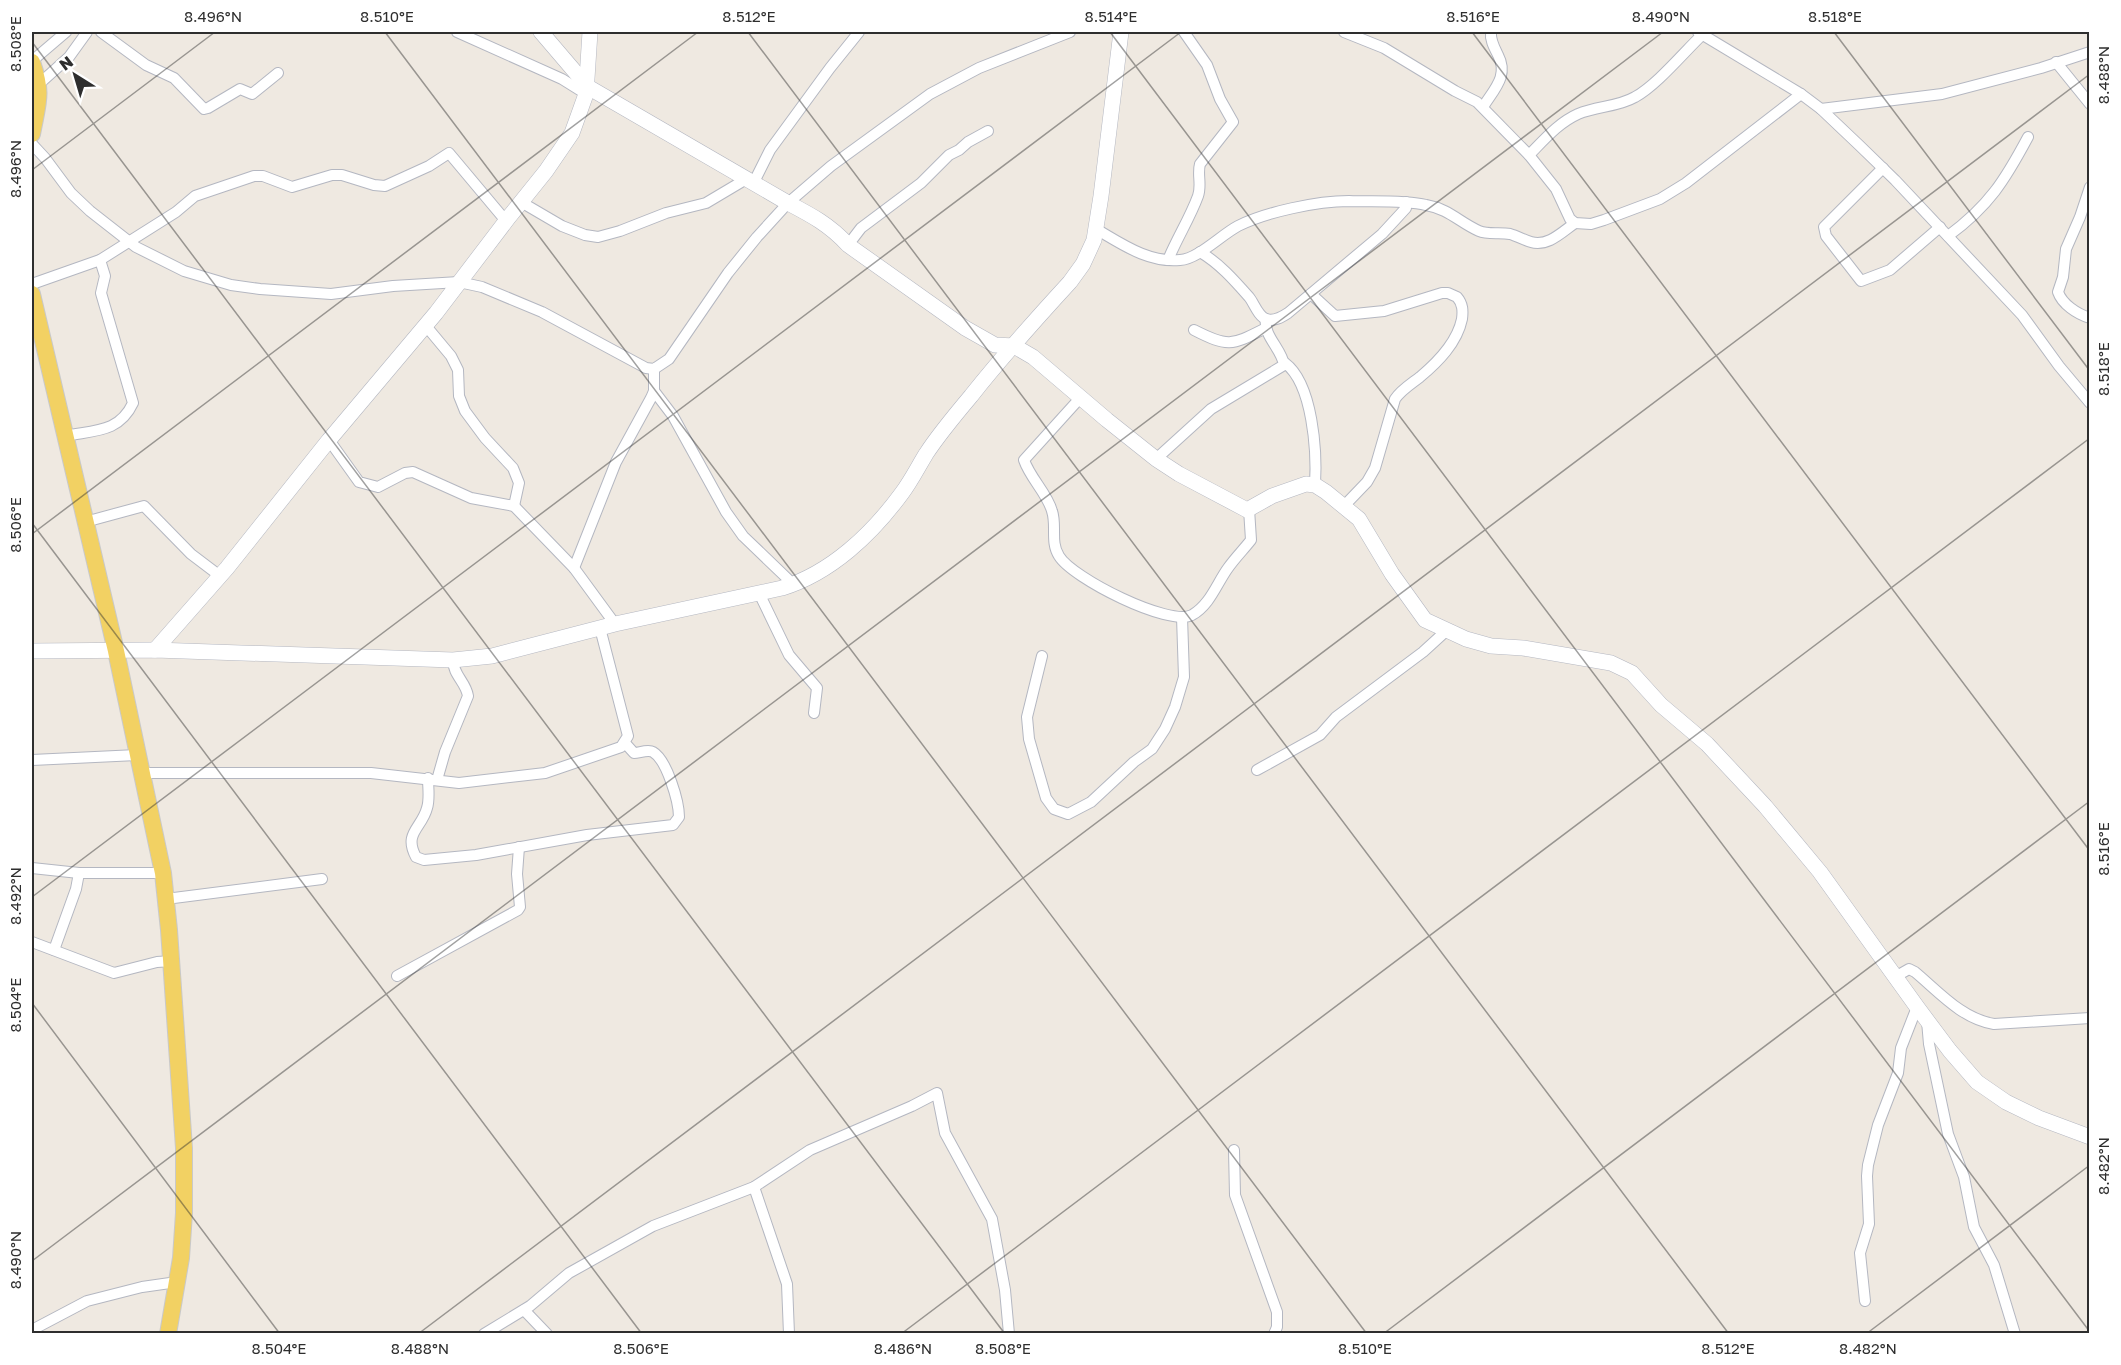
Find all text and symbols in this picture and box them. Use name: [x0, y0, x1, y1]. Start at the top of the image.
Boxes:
text: 8.496°N: [184, 7, 242, 25]
text: 8.510°E: [360, 7, 414, 25]
text: 8.512°E: [722, 7, 776, 25]
text: 8.514°E: [1084, 7, 1138, 25]
text: 8.516°E: [1446, 7, 1500, 25]
text: 8.490°N: [1632, 7, 1690, 25]
text: 8.518°E: [1808, 7, 1862, 25]
text: 8.508°E: [6, 16, 24, 72]
north arrow: [45, 45, 105, 105]
text: 8.488°N: [2094, 46, 2112, 104]
text: N: [55, 51, 77, 75]
text: 8.496°N: [6, 140, 24, 198]
text: 8.518°E: [2094, 342, 2112, 396]
text: 8.506°E: [6, 497, 24, 553]
text: 8.516°E: [2094, 822, 2112, 876]
text: 8.492°N: [6, 867, 24, 925]
text: 8.504°E: [6, 977, 24, 1033]
text: 8.482°N: [2094, 1137, 2112, 1195]
text: 8.490°N: [6, 1231, 24, 1289]
text: 8.504°E: [251, 1339, 307, 1357]
text: 8.488°N: [391, 1339, 449, 1357]
text: 8.506°E: [613, 1339, 669, 1357]
text: 8.486°N: [874, 1339, 932, 1357]
text: 8.508°E: [975, 1339, 1031, 1357]
text: 8.510°E: [1338, 1339, 1392, 1357]
text: 8.512°E: [1701, 1339, 1755, 1357]
text: 8.482°N: [1839, 1339, 1897, 1357]

